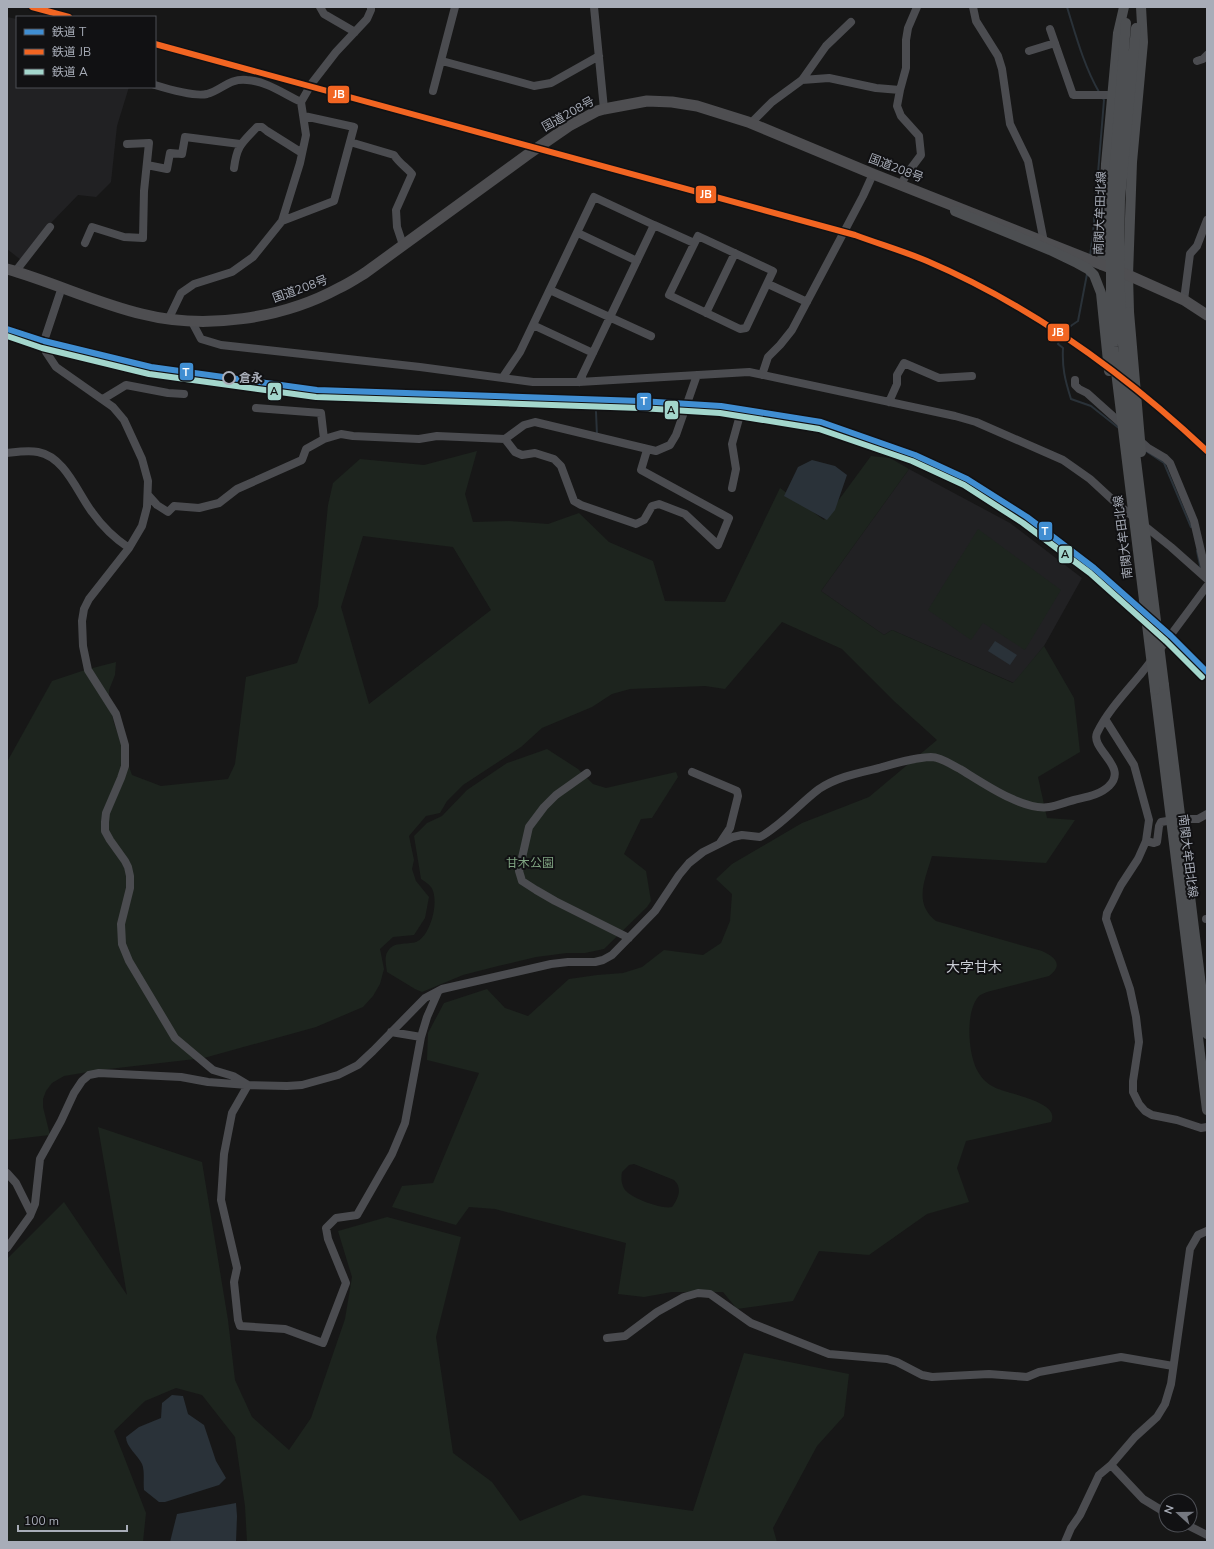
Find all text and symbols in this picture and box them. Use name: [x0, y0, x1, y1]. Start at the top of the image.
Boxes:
legend: [16, 16, 156, 88]
text: 鉄道 T: [52, 24, 87, 40]
text: 鉄道 JB: [52, 44, 91, 60]
text: 鉄道 A: [52, 64, 88, 80]
line badge: JB: [327, 85, 350, 104]
text: JB: [332, 87, 345, 102]
street label: 国道208号: [539, 93, 597, 135]
street label: 国道208号: [866, 150, 926, 186]
street label: 南関大牟田北線: [1091, 171, 1109, 255]
line badge: JB: [695, 185, 717, 204]
text: JB: [699, 187, 712, 202]
street label: 国道208号: [270, 272, 330, 306]
line badge: JB: [1047, 323, 1070, 342]
text: JB: [1051, 325, 1064, 340]
line badge: T: [179, 362, 194, 381]
text: T: [183, 365, 190, 380]
place label: 倉永: [239, 370, 263, 386]
marker: 倉永: [222, 371, 236, 385]
line badge: A: [267, 382, 282, 401]
text: A: [270, 384, 279, 399]
line badge: T: [636, 392, 652, 411]
text: T: [641, 394, 648, 409]
line badge: A: [664, 400, 679, 420]
text: A: [667, 403, 676, 418]
street label: 南関大牟田北線: [1110, 494, 1136, 580]
line badge: T: [1038, 521, 1053, 541]
text: T: [1042, 524, 1049, 539]
line badge: A: [1058, 545, 1073, 564]
text: A: [1061, 547, 1070, 562]
street label: 南関大牟田北線: [1175, 813, 1201, 899]
park label: 甘木公園: [506, 855, 554, 871]
district label: 大字甘木: [946, 958, 1002, 977]
north arrow: [1158, 1493, 1198, 1533]
text: N: [1161, 1503, 1178, 1516]
scale bar: [18, 1507, 127, 1533]
text: 100 m: [24, 1513, 59, 1529]

